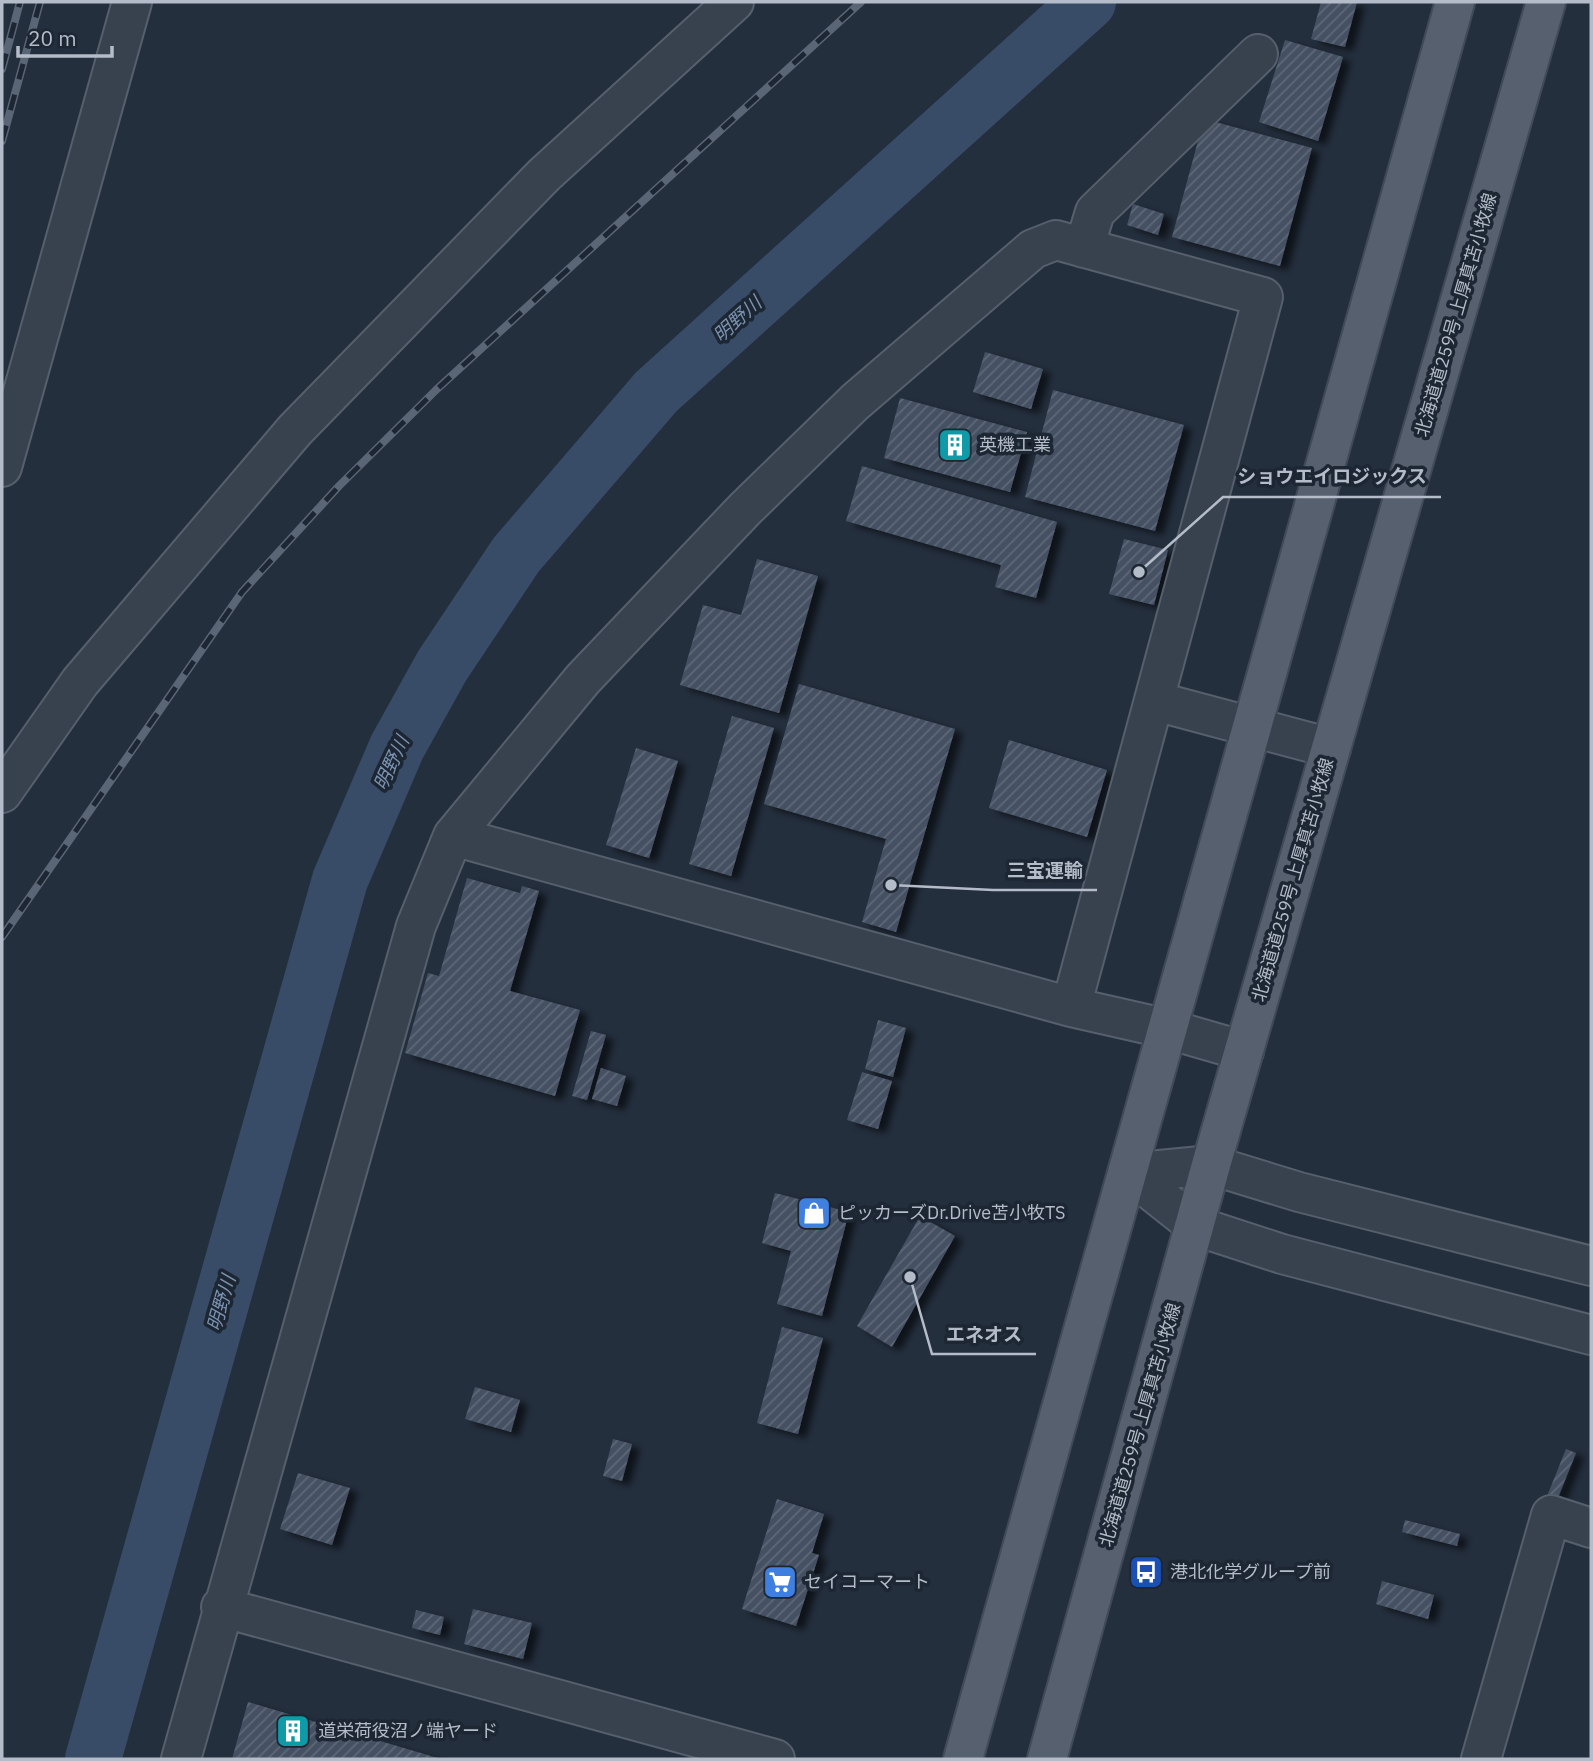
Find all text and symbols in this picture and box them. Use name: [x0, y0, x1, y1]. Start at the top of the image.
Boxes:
scale bar: [18, 14, 112, 58]
text: 20 m: [28, 24, 77, 52]
street label: 北海道道259号 上厚真苫小牧線: [1410, 190, 1501, 439]
water label: 明野川: [708, 290, 768, 347]
building icon: 英機工業: [936, 426, 974, 464]
place label: 英機工業: [979, 433, 1051, 456]
callout: ショウエイロジックス: [1223, 457, 1441, 497]
text: ショウエイロジックス: [1237, 464, 1427, 488]
water label: 明野川: [368, 730, 415, 794]
street label: 北海道道259号 上厚真苫小牧線: [1247, 755, 1338, 1004]
callout: 三宝運輸: [993, 850, 1097, 890]
text: 三宝運輸: [1007, 858, 1083, 882]
shop icon: ピッカーズDr.Drive苫小牧TS: [795, 1194, 833, 1232]
place label: ピッカーズDr.Drive苫小牧TS: [838, 1201, 1066, 1224]
water label: 明野川: [202, 1270, 241, 1334]
street label: 北海道道259号 上厚真苫小牧線: [1094, 1300, 1185, 1549]
callout: エネオス: [932, 1314, 1036, 1354]
text: エネオス: [946, 1322, 1022, 1346]
bus stop icon: 港北化学グループ前: [1127, 1553, 1165, 1591]
place label: 港北化学グループ前: [1170, 1560, 1331, 1583]
supermarket icon: セイコーマート: [761, 1563, 799, 1601]
place label: セイコーマート: [804, 1570, 930, 1593]
building icon: 道栄荷役沼ノ端ヤード: [274, 1712, 312, 1750]
place label: 道栄荷役沼ノ端ヤード: [318, 1719, 498, 1742]

